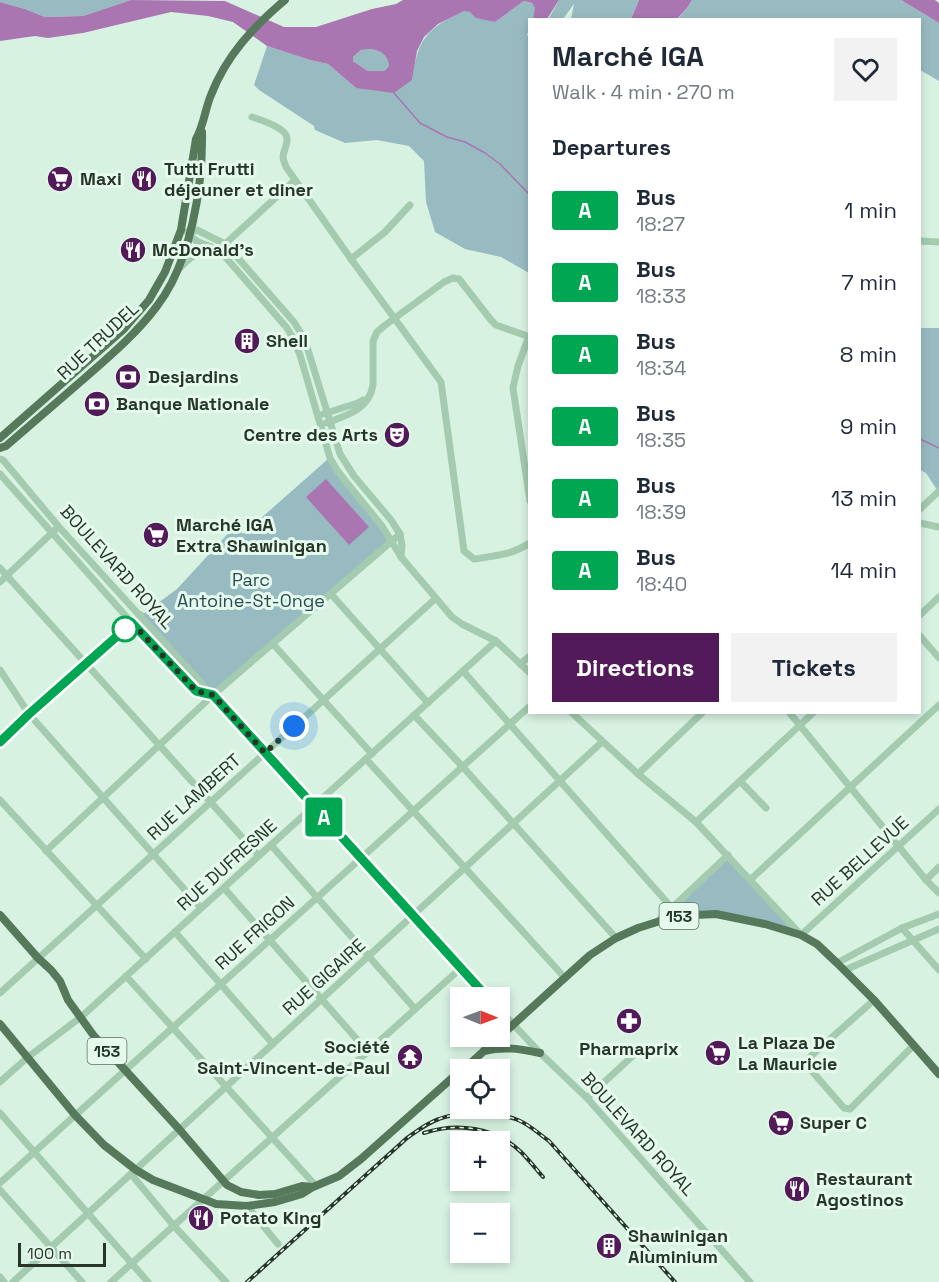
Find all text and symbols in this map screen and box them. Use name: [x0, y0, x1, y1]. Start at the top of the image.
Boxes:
text: Marché IGA: [552, 38, 704, 74]
button: heart: [834, 38, 897, 101]
text: Walk · 4 min · 270 m: [552, 79, 735, 105]
text: Departures: [552, 133, 671, 161]
place label: Tutti Frutti déjeuner et diner: [164, 157, 313, 201]
supermarket icon: Maxi: [45, 164, 75, 194]
restaurant icon: Tutti Frutti déjeuner et diner: [129, 164, 159, 194]
place label: Maxi: [80, 167, 122, 190]
text: Bus: [636, 183, 676, 211]
text: 1 min: [844, 196, 897, 224]
text: A: [578, 197, 592, 224]
text: 18:27: [636, 211, 685, 237]
restaurant icon: McDonald's: [118, 235, 148, 265]
place label: McDonald's: [152, 238, 254, 261]
text: Bus: [636, 255, 676, 283]
text: 7 min: [841, 268, 897, 296]
text: A: [578, 269, 592, 296]
text: 18:33: [636, 283, 686, 309]
street label: RUE TRUDEL: [52, 297, 143, 384]
building icon: Shell: [232, 326, 262, 356]
text: Bus: [636, 327, 676, 355]
place label: Shell: [266, 329, 308, 352]
text: 8 min: [840, 340, 897, 368]
text: A: [578, 341, 592, 368]
text: 18:34: [636, 355, 686, 381]
bank icon: Desjardins: [113, 362, 143, 392]
place label: Desjardins: [148, 365, 239, 388]
bank icon: Banque Nationale: [82, 389, 112, 419]
place label: Banque Nationale: [116, 392, 269, 415]
text: Bus: [636, 399, 676, 427]
text: 9 min: [840, 412, 897, 440]
text: A: [578, 413, 592, 440]
theatre icon: Centre des Arts: [382, 420, 412, 450]
place label: Centre des Arts: [243, 423, 378, 446]
text: 18:35: [636, 427, 686, 453]
text: Bus: [636, 471, 676, 499]
text: 13 min: [831, 484, 897, 512]
text: A: [578, 485, 592, 512]
text: 18:39: [636, 499, 686, 525]
street label: BOULEVARD ROYAL: [56, 500, 179, 634]
place label: Marché IGA Extra Shawinigan: [176, 513, 327, 557]
supermarket icon: Marché IGA Extra Shawinigan: [141, 520, 171, 550]
text: Bus: [636, 543, 676, 571]
text: 14 min: [831, 556, 897, 584]
text: A: [578, 557, 592, 584]
park label: Parc Antoine-St-Onge: [177, 568, 325, 612]
text: 18:40: [636, 571, 687, 597]
unlabelled marker: [112, 616, 138, 642]
button: Directions: [552, 633, 719, 702]
button: Tickets: [731, 633, 897, 702]
your location: [279, 711, 309, 741]
street label: RUE LAMBERT: [142, 748, 246, 845]
line badge: A: [304, 798, 344, 836]
text: A: [317, 804, 331, 831]
street label: RUE BELLEVUE: [806, 811, 913, 910]
street label: RUE DUFRESNE: [172, 814, 281, 915]
street label: RUE FRIGON: [210, 891, 299, 974]
road number: 153: [660, 903, 698, 929]
street label: RUE GIGAIRE: [278, 933, 370, 1020]
north arrow: [450, 987, 510, 1047]
map controls: [450, 987, 510, 1263]
pharmacy icon: Pharmaprix: [614, 1006, 644, 1036]
place label: La Plaza De La Mauricie: [738, 1031, 838, 1075]
place label: Société Saint-Vincent-de-Paul: [197, 1035, 390, 1079]
place label: Pharmaprix: [579, 1037, 679, 1060]
road number: 153: [88, 1038, 126, 1064]
supermarket icon: La Plaza De La Mauricie: [703, 1038, 733, 1068]
temple icon: Société Saint-Vincent-de-Paul: [395, 1042, 425, 1072]
button: locate: [450, 1059, 510, 1119]
street label: BOULEVARD ROYAL: [577, 1067, 700, 1201]
supermarket icon: Super C: [766, 1108, 796, 1138]
place label: Super C: [800, 1111, 867, 1134]
button: +: [450, 1131, 510, 1191]
place label: Restaurant Agostinos: [816, 1167, 913, 1211]
restaurant icon: Restaurant Agostinos: [782, 1174, 812, 1204]
restaurant icon: Potato King: [186, 1203, 216, 1233]
button: −: [450, 1203, 510, 1263]
place label: Potato King: [220, 1206, 321, 1229]
place label: Shawinigan Aluminium: [628, 1224, 728, 1268]
building icon: Shawinigan Aluminium: [594, 1231, 624, 1261]
scale bar: [18, 1240, 106, 1268]
text: 100 m: [27, 1243, 72, 1264]

